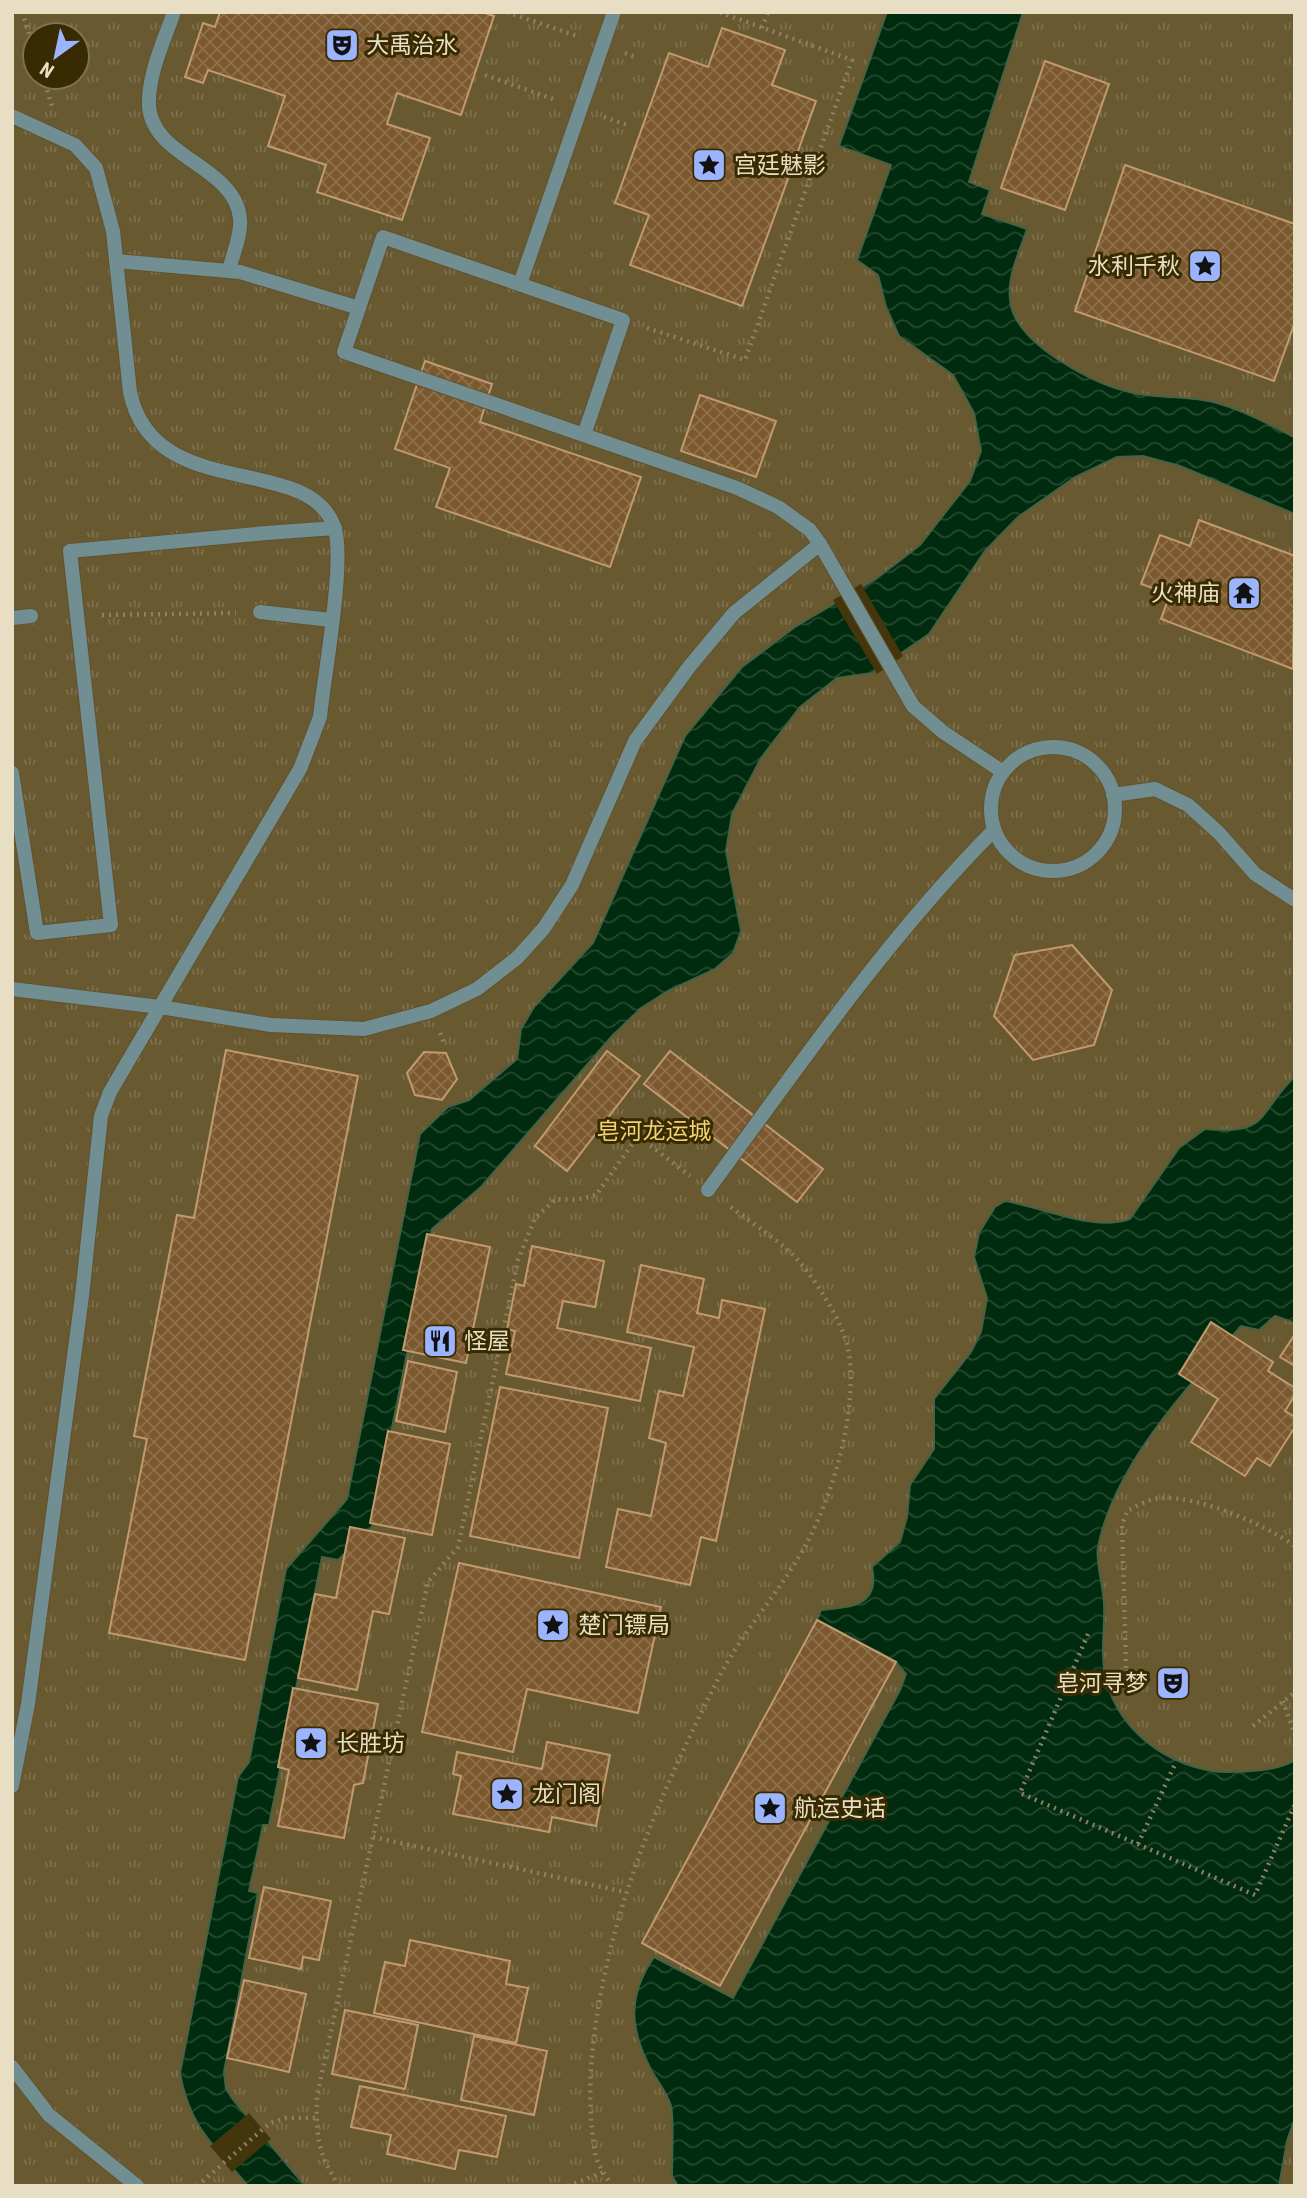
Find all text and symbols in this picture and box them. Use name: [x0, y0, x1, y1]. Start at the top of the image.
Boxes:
north arrow: [21, 21, 91, 91]
theatre icon: 大禹治水: [323, 26, 361, 64]
place label: 大禹治水: [366, 32, 458, 59]
text: N: [36, 57, 58, 83]
place icon: 宫廷魅影: [690, 146, 728, 184]
place label: 宫廷魅影: [734, 152, 826, 179]
place icon: 水利千秋: [1186, 247, 1224, 285]
place label: 水利千秋: [1088, 253, 1180, 280]
temple icon: 火神庙: [1225, 574, 1263, 612]
place label: 火神庙: [1151, 580, 1220, 607]
park label: 皂河龙运城: [597, 1118, 712, 1145]
restaurant icon: 怪屋: [421, 1322, 459, 1360]
place label: 怪屋: [464, 1328, 510, 1355]
place icon: 楚门镖局: [534, 1606, 572, 1644]
place label: 楚门镖局: [578, 1612, 670, 1639]
theatre icon: 皂河寻梦: [1154, 1664, 1192, 1702]
place label: 皂河寻梦: [1056, 1670, 1148, 1697]
place icon: 长胜坊: [292, 1724, 330, 1762]
place label: 长胜坊: [336, 1730, 405, 1757]
place icon: 龙门阁: [488, 1775, 526, 1813]
place label: 龙门阁: [532, 1781, 601, 1808]
place icon: 航运史话: [751, 1789, 789, 1827]
place label: 航运史话: [794, 1795, 886, 1822]

